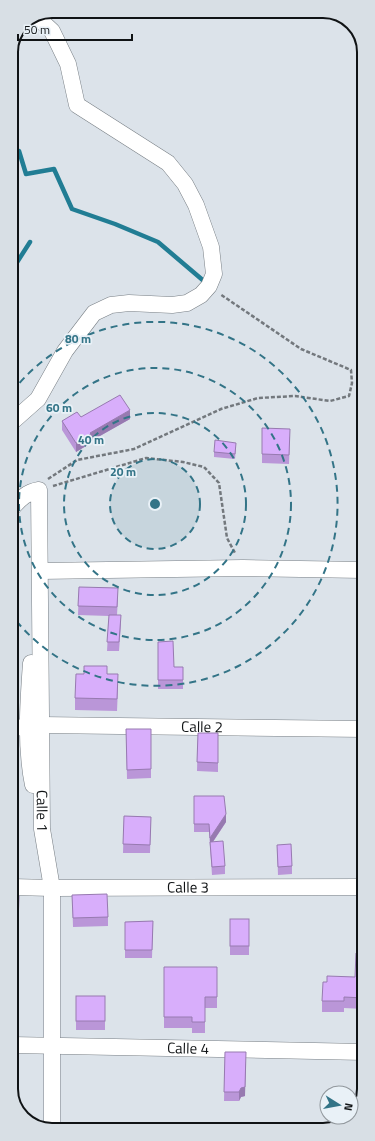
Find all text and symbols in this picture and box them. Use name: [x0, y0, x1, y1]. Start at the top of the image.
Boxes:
scale bar: [18, 16, 132, 42]
text: 50 m: [24, 20, 50, 39]
text: 80 m: [65, 329, 91, 348]
text: 60 m: [46, 398, 72, 417]
text: 40 m: [78, 430, 104, 449]
text: 20 m: [110, 462, 136, 481]
centre of rings: [148, 497, 162, 511]
street label: Calle 2: [181, 715, 223, 738]
street label: Calle 1: [31, 790, 54, 832]
street label: Calle 3: [167, 875, 209, 899]
street label: Calle 4: [167, 1036, 209, 1060]
north arrow: [319, 1085, 359, 1125]
text: N: [340, 1102, 357, 1112]

